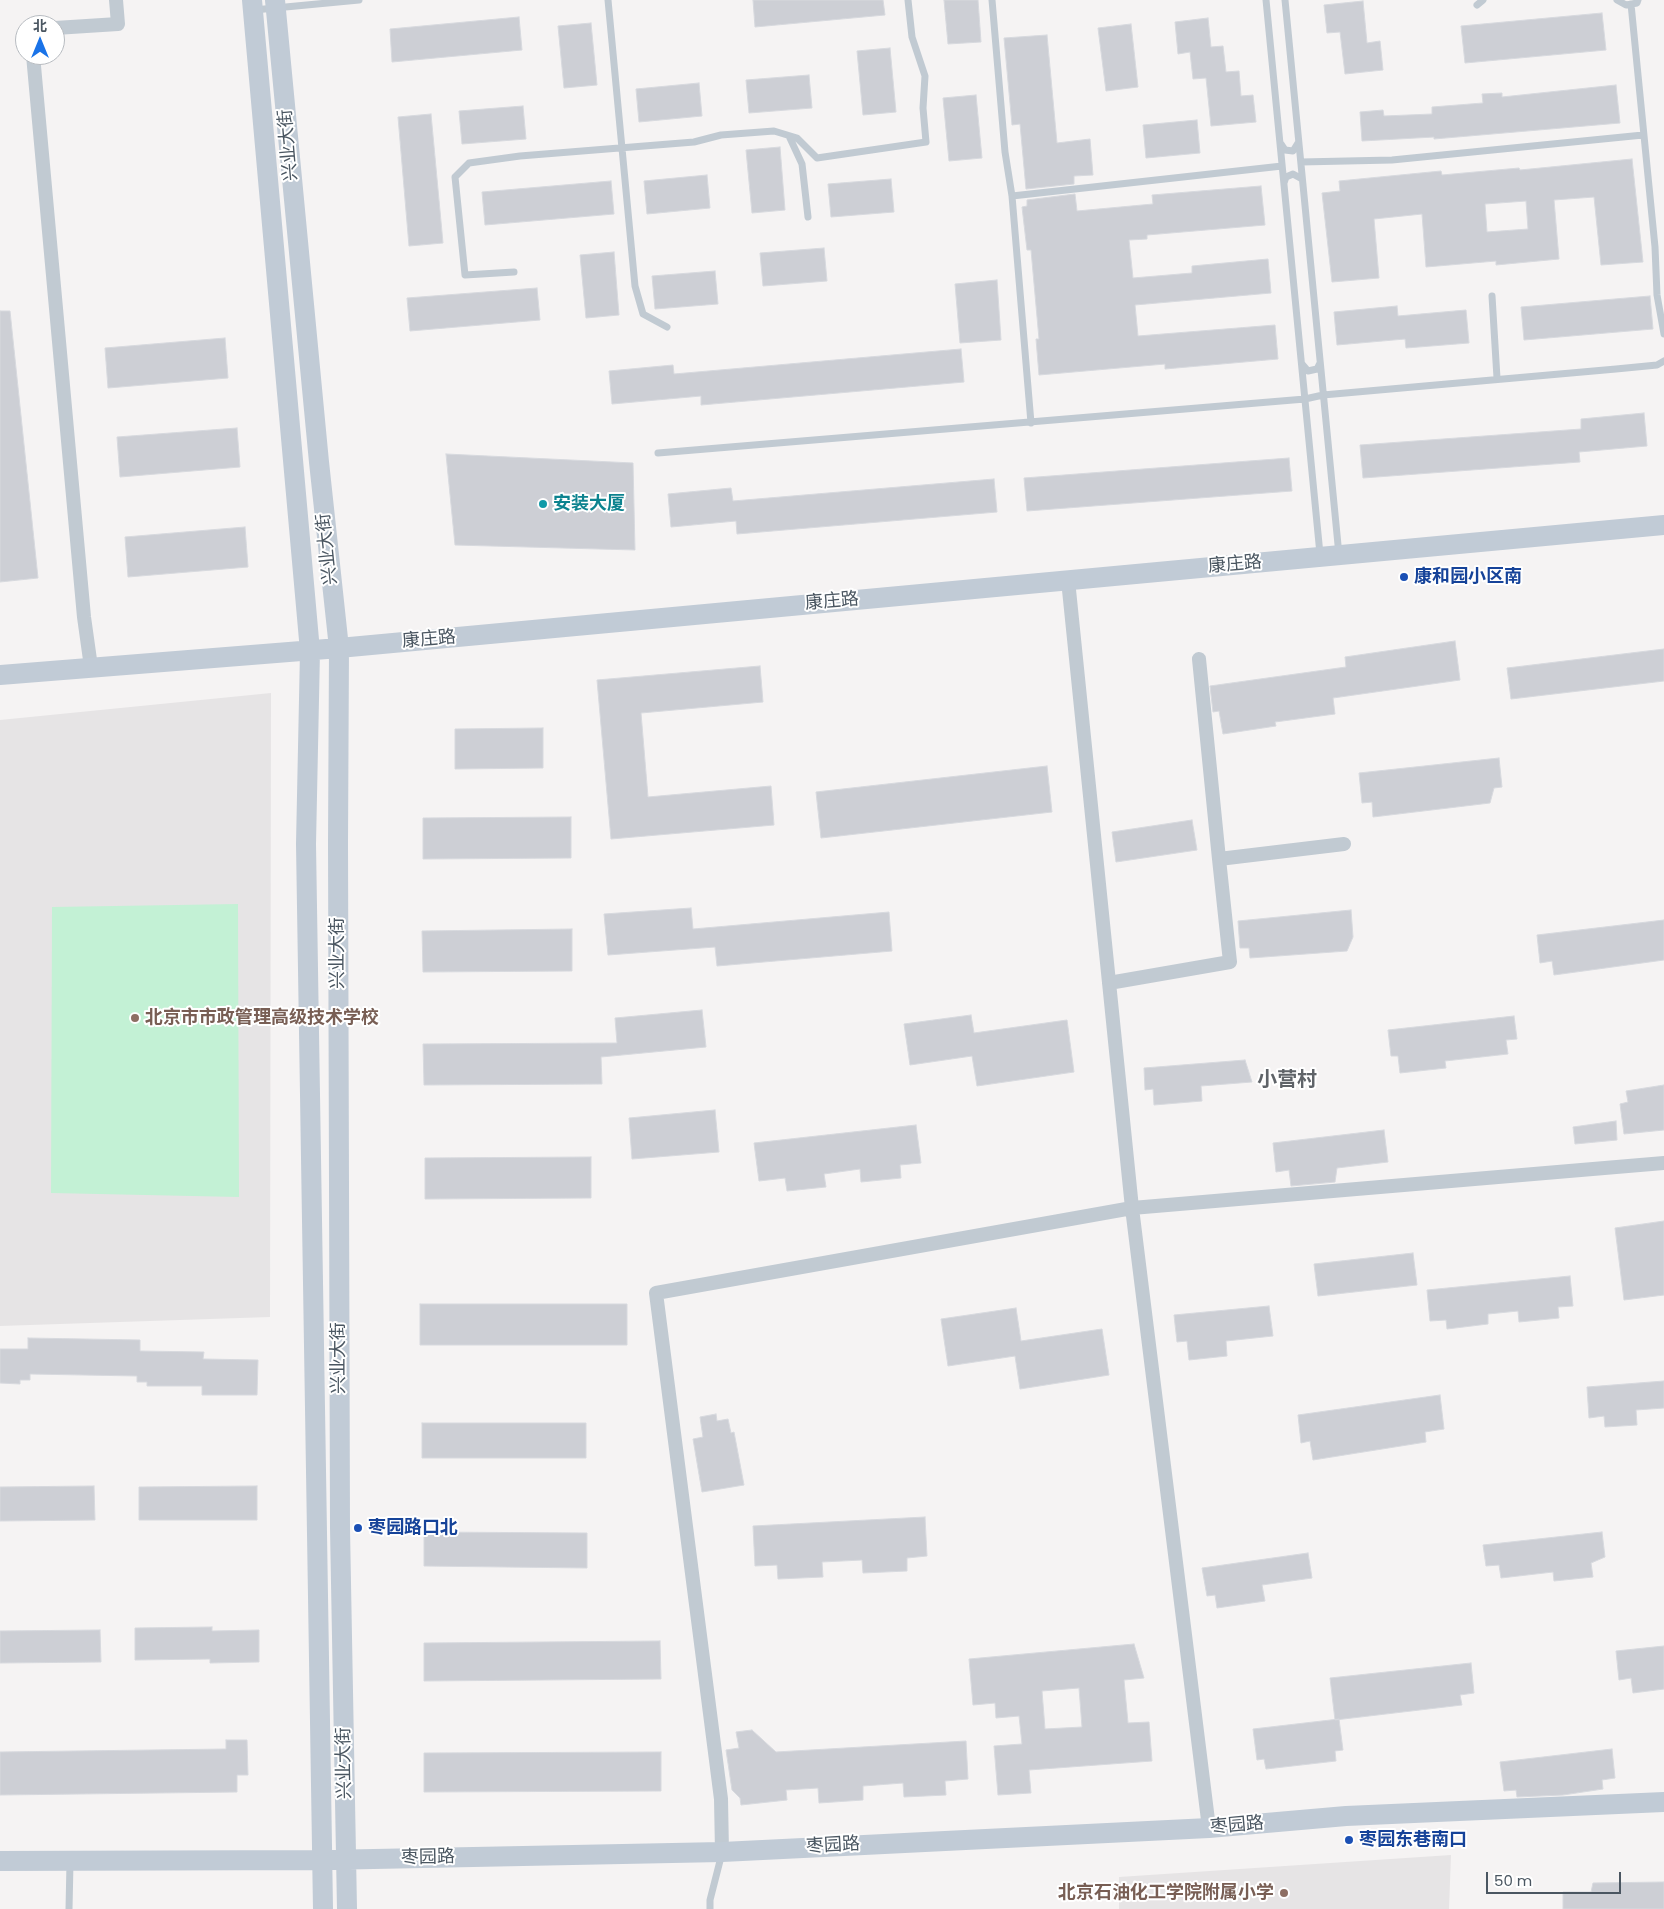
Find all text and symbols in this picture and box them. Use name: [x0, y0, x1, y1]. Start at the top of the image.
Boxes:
north arrow: [15, 15, 65, 65]
text: 北: [33, 16, 47, 36]
street label: 兴业大街: [275, 108, 303, 182]
place label: 安装大厦: [553, 493, 625, 515]
marker: 安装大厦: [537, 498, 549, 510]
street label: 兴业大街: [313, 512, 343, 586]
street label: 康庄路: [1207, 552, 1263, 578]
place label: 康和园小区南: [1414, 566, 1522, 588]
marker: 康和园小区南: [1398, 571, 1410, 583]
street label: 康庄路: [804, 589, 860, 615]
street label: 康庄路: [401, 627, 457, 653]
street label: 兴业大街: [327, 917, 349, 989]
place label: 北京市市政管理高级技术学校: [145, 1007, 379, 1029]
marker: 北京市市政管理高级技术学校: [129, 1012, 141, 1024]
district label: 小营村: [1257, 1069, 1317, 1093]
street label: 兴业大街: [328, 1322, 350, 1394]
place label: 枣园路口北: [368, 1517, 458, 1539]
marker: 枣园路口北: [352, 1522, 364, 1534]
street label: 兴业大街: [334, 1727, 356, 1799]
street label: 枣园路: [1209, 1813, 1265, 1839]
place label: 枣园东巷南口: [1359, 1829, 1467, 1851]
street label: 枣园路: [805, 1834, 861, 1858]
marker: 枣园东巷南口: [1343, 1834, 1355, 1846]
street label: 枣园路: [401, 1847, 455, 1869]
scale bar: [1489, 1862, 1624, 1894]
text: 50 m: [1494, 1870, 1532, 1891]
place label: 北京石油化工学院附属小学: [1058, 1882, 1274, 1904]
marker: 北京石油化工学院附属小学: [1278, 1887, 1290, 1899]

